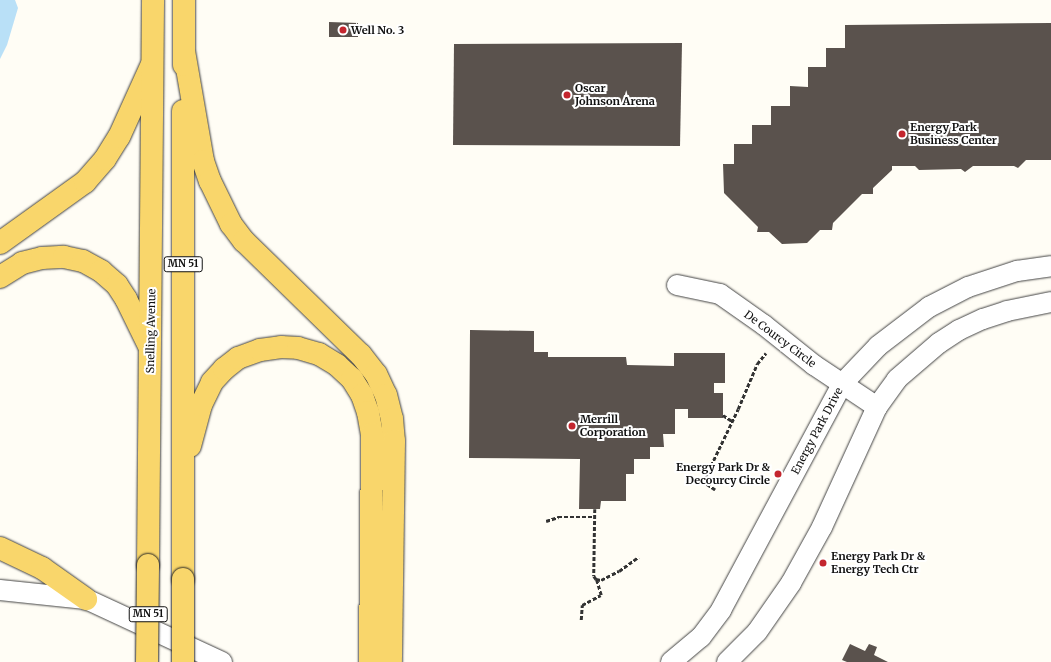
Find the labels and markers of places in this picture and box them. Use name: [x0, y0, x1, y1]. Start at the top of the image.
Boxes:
place label: Well No. 3: [351, 23, 404, 37]
marker: Well No. 3: [338, 25, 348, 35]
place label: Oscar Johnson Arena: [575, 82, 655, 108]
marker: Oscar Johnson Arena: [562, 90, 572, 100]
place label: Energy Park Business Center: [910, 121, 997, 147]
marker: Energy Park Business Center: [897, 129, 907, 139]
place label: Merrill Corporation: [580, 413, 646, 439]
marker: Merrill Corporation: [567, 421, 577, 431]
place label: Energy Park Dr & Decourcy Circle: [676, 461, 770, 487]
marker: Energy Park Dr & Decourcy Circle: [773, 469, 783, 479]
place label: Energy Park Dr & Energy Tech Ctr: [831, 550, 925, 576]
marker: Energy Park Dr & Energy Tech Ctr: [818, 558, 828, 568]

